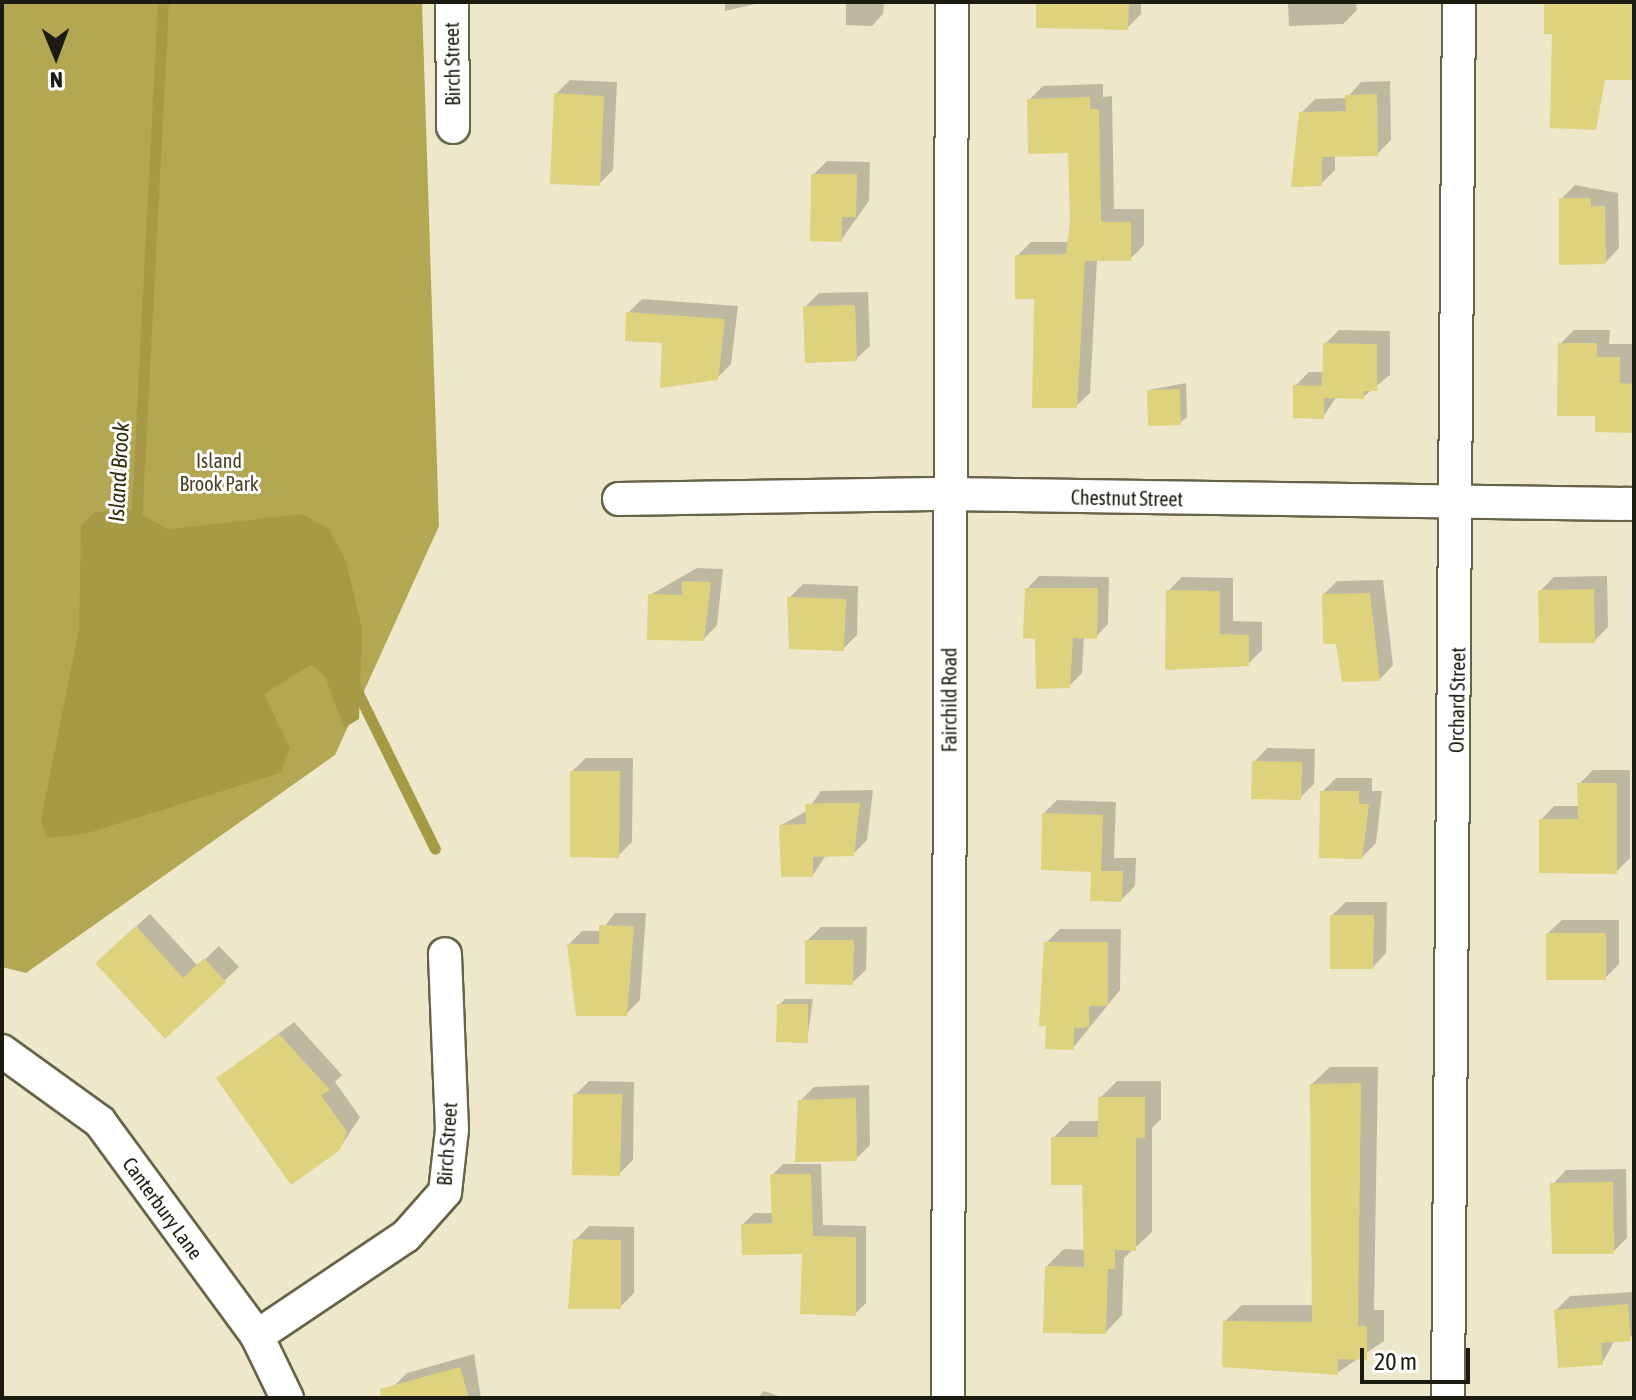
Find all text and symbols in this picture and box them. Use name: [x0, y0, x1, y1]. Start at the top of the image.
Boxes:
north arrow: [16, 16, 96, 96]
street label: Birch Street: [439, 22, 465, 106]
text: N: [50, 67, 63, 93]
water label: Island Brook: [103, 421, 135, 523]
park label: Island Brook Park: [179, 448, 259, 495]
street label: Chestnut Street: [1071, 485, 1183, 511]
street label: Orchard Street: [1444, 647, 1470, 753]
street label: Fairchild Road: [937, 648, 961, 752]
street label: Birch Street: [432, 1101, 462, 1187]
street label: Canterbury Lane: [118, 1152, 208, 1264]
scale bar: [1364, 1332, 1474, 1382]
text: 20 m: [1374, 1348, 1417, 1375]

